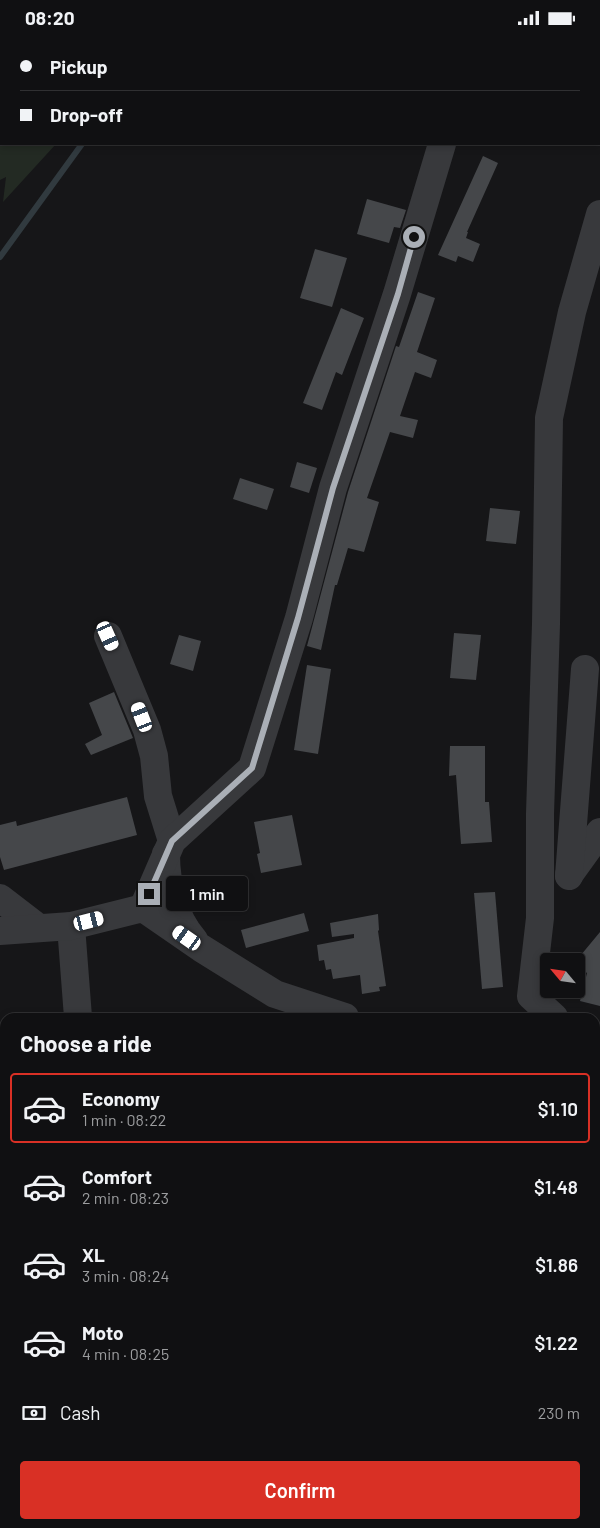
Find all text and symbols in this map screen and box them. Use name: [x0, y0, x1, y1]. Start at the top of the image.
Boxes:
text: 08:20: [25, 6, 75, 29]
text: Pickup: [50, 55, 108, 78]
text: Drop-off: [50, 103, 123, 126]
route start: [403, 226, 425, 248]
car: [95, 619, 120, 653]
car: [129, 700, 154, 734]
callout: 1 min: [166, 877, 249, 911]
route end: [138, 883, 160, 905]
text: 1 min: [190, 884, 224, 903]
car: [72, 910, 105, 932]
car: [170, 923, 203, 953]
north arrow: [540, 953, 585, 997]
map controls: [540, 953, 585, 998]
text: Choose a ride: [20, 1030, 152, 1056]
icon: car: [22, 1086, 67, 1131]
text: Economy: [82, 1087, 160, 1110]
text: $1.10: [538, 1097, 578, 1120]
text: 1 min · 08:22: [82, 1110, 166, 1129]
icon: car: [22, 1164, 67, 1209]
text: Comfort: [82, 1165, 152, 1188]
text: $1.48: [534, 1175, 578, 1198]
text: 2 min · 08:23: [82, 1188, 169, 1207]
icon: car: [22, 1242, 67, 1287]
text: XL: [82, 1243, 105, 1266]
text: $1.86: [535, 1253, 578, 1276]
text: 3 min · 08:24: [82, 1266, 169, 1285]
icon: car: [22, 1320, 67, 1365]
text: Moto: [82, 1321, 124, 1344]
text: $1.22: [534, 1331, 578, 1354]
text: 4 min · 08:25: [82, 1344, 169, 1363]
icon: cash: [20, 1399, 48, 1427]
text: Cash: [60, 1401, 101, 1424]
text: 230 m: [538, 1403, 580, 1422]
button: Confirm: [20, 1461, 580, 1519]

